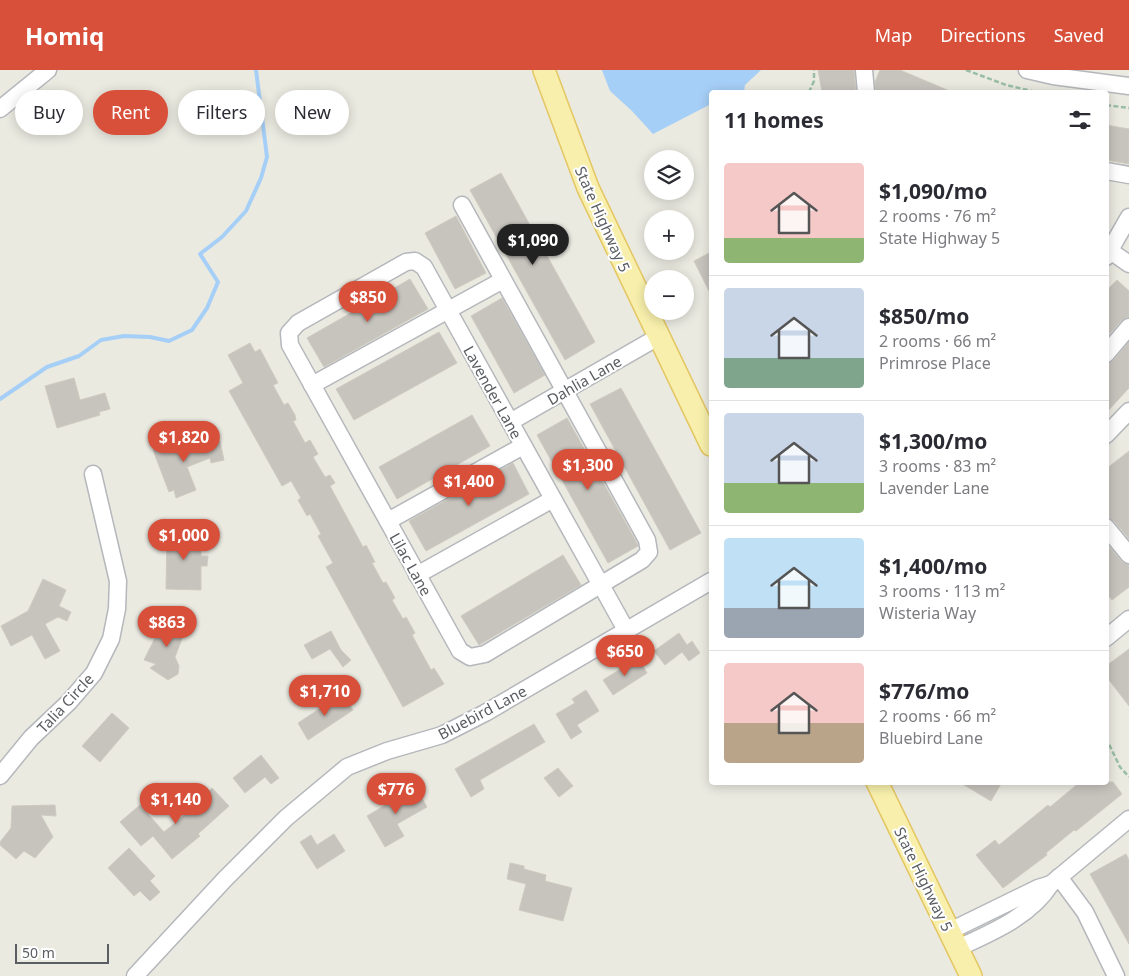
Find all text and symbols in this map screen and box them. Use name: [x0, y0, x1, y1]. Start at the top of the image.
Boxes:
text: Homiq: [25, 19, 104, 52]
text: Map: [875, 23, 912, 47]
text: Directions: [940, 23, 1026, 47]
text: Saved: [1054, 23, 1104, 47]
chip: Buy: [15, 90, 83, 135]
chip: Rent: [93, 90, 168, 135]
chip: Filters: [178, 90, 265, 135]
chip: New: [275, 90, 349, 135]
text: 11 homes: [724, 106, 824, 134]
icon: filters: [1066, 106, 1094, 134]
map controls: [644, 150, 694, 320]
button: layers: [644, 150, 694, 200]
street label: State Highway 5: [571, 163, 635, 275]
text: $1,090/mo: [879, 177, 987, 205]
icon: home: [764, 183, 824, 243]
text: 2 rooms · 76 m²: [879, 205, 996, 227]
button: +: [644, 210, 694, 260]
pin: $1,090: [492, 224, 574, 266]
text: State Highway 5: [879, 227, 1000, 249]
text: $1,090: [508, 229, 558, 251]
button: −: [644, 270, 694, 320]
pin: $850: [338, 280, 398, 323]
text: $850: [350, 286, 386, 308]
text: $850/mo: [879, 302, 969, 330]
icon: home: [764, 308, 824, 368]
text: 2 rooms · 66 m²: [879, 330, 996, 352]
street label: Lavender Lane: [459, 342, 527, 442]
street label: Dahlia Lane: [543, 351, 625, 409]
text: Primrose Place: [879, 352, 991, 374]
pin: $1,820: [143, 420, 225, 463]
text: $1,820: [159, 426, 209, 448]
text: $1,300/mo: [879, 427, 987, 455]
icon: home: [764, 433, 824, 493]
pin: $1,300: [547, 448, 629, 491]
text: $1,300: [563, 454, 613, 476]
text: 3 rooms · 83 m²: [879, 455, 996, 477]
pin: $1,400: [428, 464, 510, 507]
text: $1,400: [444, 470, 494, 492]
text: Lavender Lane: [879, 477, 989, 499]
pin: $1,000: [143, 518, 225, 561]
text: $1,000: [159, 524, 209, 546]
street label: Lilac Lane: [385, 529, 437, 599]
text: $1,400/mo: [879, 552, 987, 580]
icon: home: [764, 558, 824, 618]
text: 3 rooms · 113 m²: [879, 580, 1005, 602]
text: Wisteria Way: [879, 602, 976, 624]
pin: $863: [137, 606, 197, 648]
text: $863: [149, 611, 185, 633]
pin: $650: [595, 634, 655, 677]
text: $650: [607, 640, 643, 662]
street label: Talia Circle: [32, 669, 98, 737]
pin: $1,710: [284, 674, 366, 717]
text: $776/mo: [879, 677, 969, 705]
text: $1,710: [300, 680, 350, 702]
street label: Bluebird Lane: [434, 680, 530, 744]
icon: home: [764, 683, 824, 743]
text: 2 rooms · 66 m²: [879, 705, 996, 727]
text: Bluebird Lane: [879, 727, 983, 749]
pin: $776: [366, 772, 426, 815]
text: $776: [378, 778, 414, 800]
pin: $1,140: [135, 782, 217, 825]
text: $1,140: [151, 788, 201, 810]
street label: State Highway 5: [890, 824, 958, 934]
scale bar: [15, 941, 109, 964]
text: 50 m: [22, 943, 55, 962]

